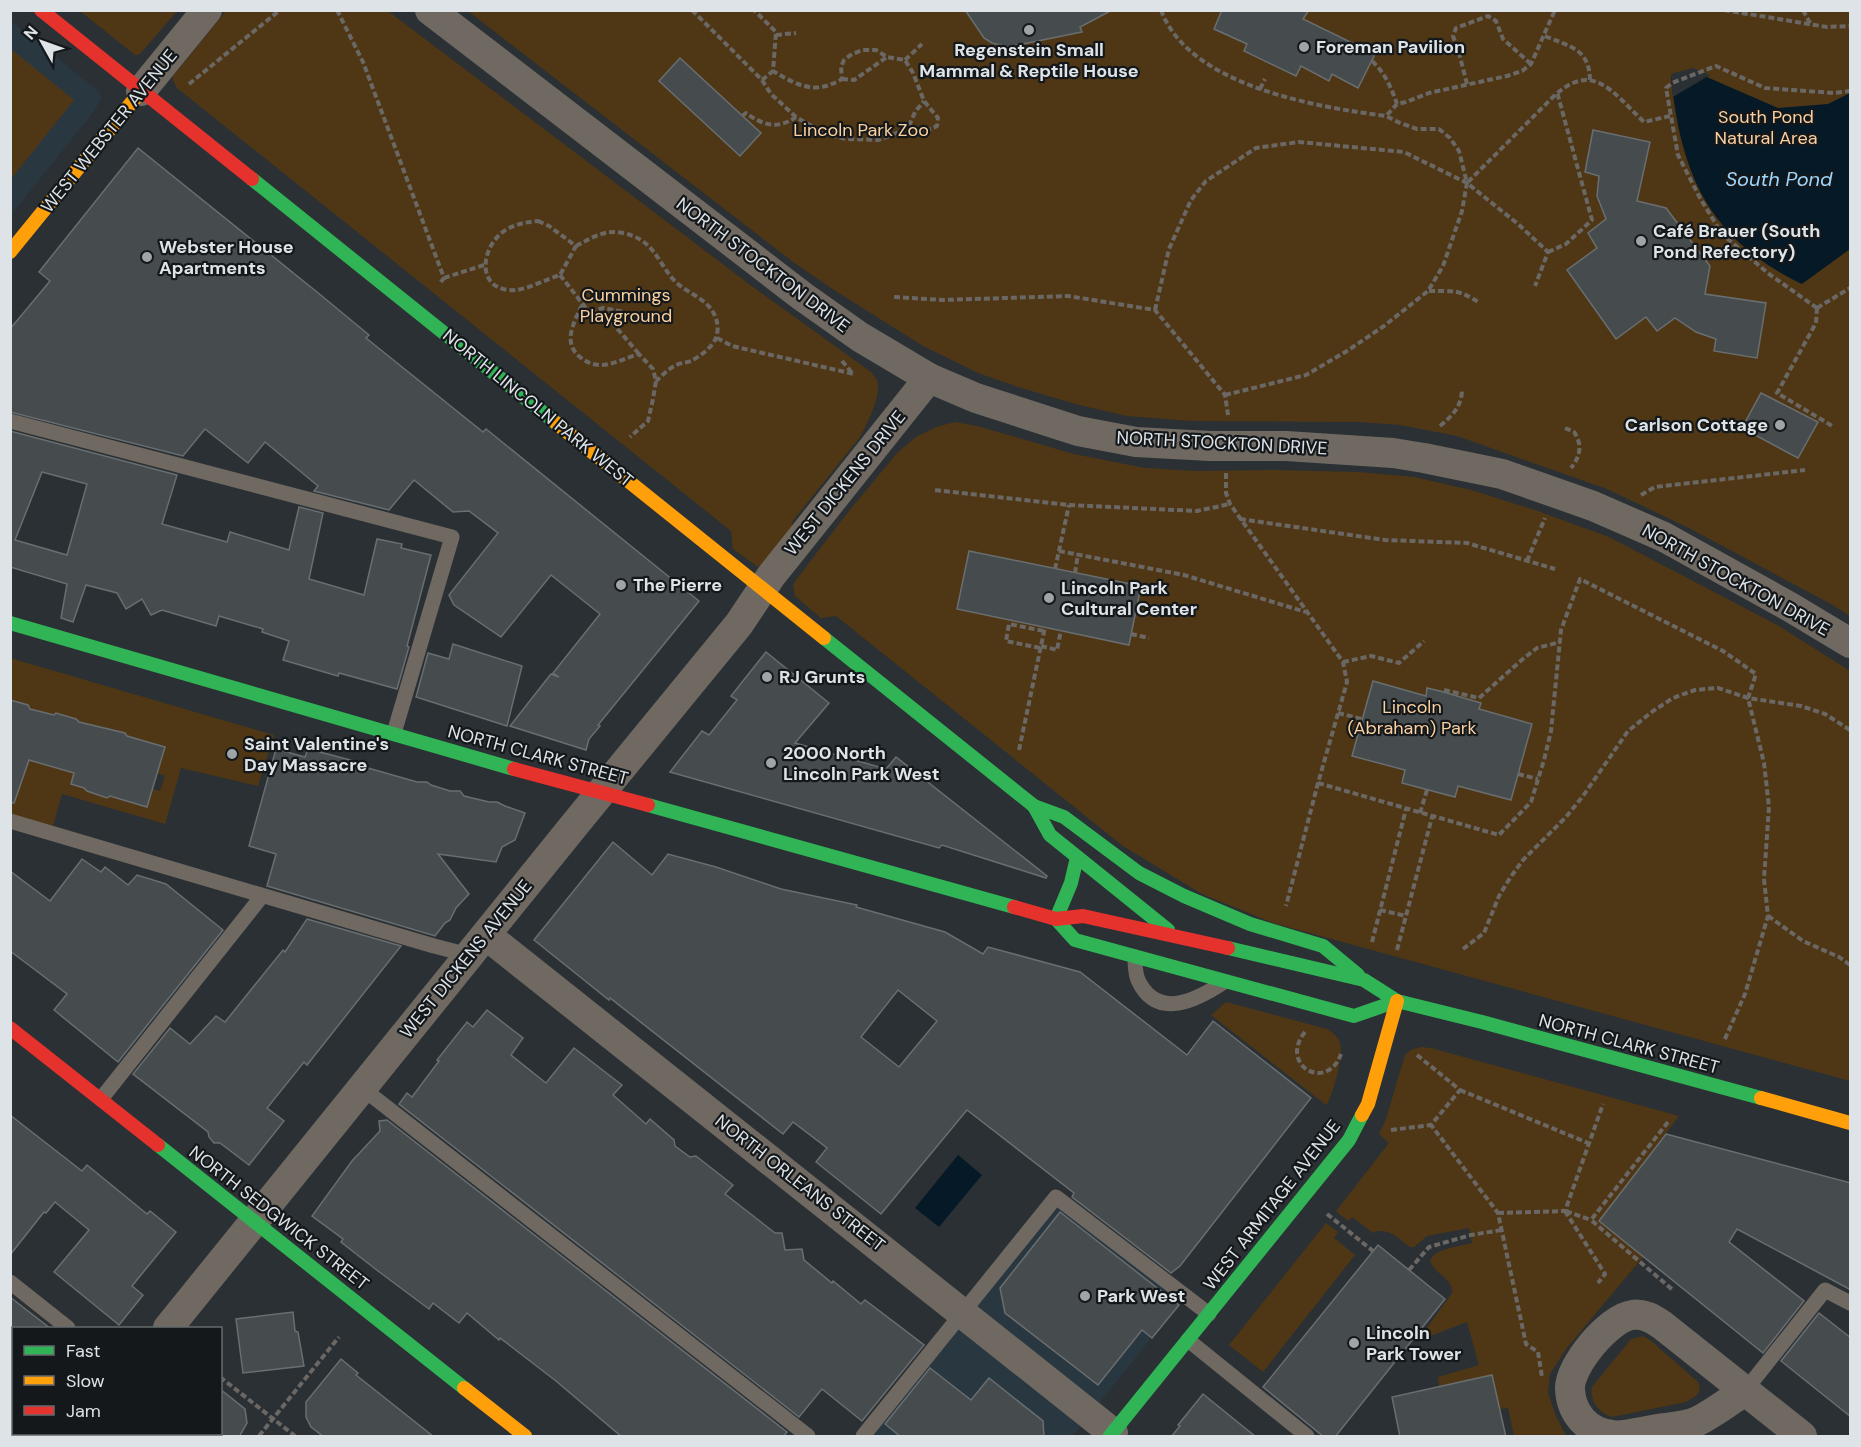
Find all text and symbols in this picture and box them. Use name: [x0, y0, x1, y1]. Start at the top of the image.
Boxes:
north arrow: [12, 12, 72, 72]
text: N: [19, 21, 43, 44]
marker: Regenstein Small Mammal & Reptile House: [1022, 23, 1036, 37]
place label: Foreman Pavilion: [1316, 35, 1465, 59]
place label: Regenstein Small Mammal & Reptile House: [919, 38, 1139, 83]
marker: Foreman Pavilion: [1297, 40, 1311, 54]
street label: WEST WEBSTER AVENUE: [36, 44, 182, 218]
park label: South Pond Natural Area: [1715, 105, 1817, 150]
park label: Lincoln Park Zoo: [793, 118, 929, 142]
water label: South Pond: [1725, 166, 1833, 192]
street label: NORTH STOCKTON DRIVE: [671, 192, 855, 338]
place label: Café Brauer (South Pond Refectory): [1653, 219, 1820, 264]
marker: Café Brauer (South Pond Refectory): [1634, 234, 1648, 248]
place label: Webster House Apartments: [159, 235, 294, 280]
marker: Webster House Apartments: [140, 250, 154, 264]
park label: Cummings Playground: [580, 283, 672, 328]
street label: NORTH LINCOLN PARK WEST: [438, 324, 638, 492]
street label: WEST DICKENS DRIVE: [779, 406, 911, 560]
place label: Carlson Cottage: [1625, 413, 1768, 437]
marker: Carlson Cottage: [1773, 418, 1787, 432]
street label: NORTH STOCKTON DRIVE: [1116, 425, 1328, 461]
street label: NORTH STOCKTON DRIVE: [1638, 518, 1834, 642]
place label: The Pierre: [633, 573, 722, 597]
place label: Lincoln Park Cultural Center: [1061, 576, 1197, 621]
marker: The Pierre: [614, 578, 628, 592]
marker: Lincoln Park Cultural Center: [1042, 591, 1056, 605]
place label: RJ Grunts: [779, 665, 865, 689]
marker: RJ Grunts: [760, 670, 774, 684]
park label: Lincoln (Abraham) Park: [1347, 695, 1477, 740]
street label: NORTH CLARK STREET: [445, 719, 631, 791]
place label: Saint Valentine's Day Massacre: [244, 732, 389, 777]
place label: 2000 North Lincoln Park West: [783, 741, 939, 786]
marker: Saint Valentine's Day Massacre: [225, 747, 239, 761]
marker: 2000 North Lincoln Park West: [764, 756, 778, 770]
street label: WEST DICKENS AVENUE: [395, 875, 537, 1043]
street label: NORTH CLARK STREET: [1536, 1008, 1722, 1080]
street label: NORTH ORLEANS STREET: [710, 1109, 890, 1257]
street label: WEST ARMITAGE AVENUE: [1198, 1115, 1346, 1295]
street label: NORTH SEDGWICK STREET: [184, 1140, 374, 1296]
place label: Park West: [1097, 1284, 1185, 1308]
marker: Park West: [1078, 1289, 1092, 1303]
place label: Lincoln Park Tower: [1366, 1321, 1461, 1366]
legend: [12, 1327, 222, 1435]
marker: Lincoln Park Tower: [1347, 1336, 1361, 1350]
text: Fast: [66, 1339, 101, 1363]
text: Slow: [66, 1369, 105, 1393]
text: Jam: [66, 1399, 101, 1423]

